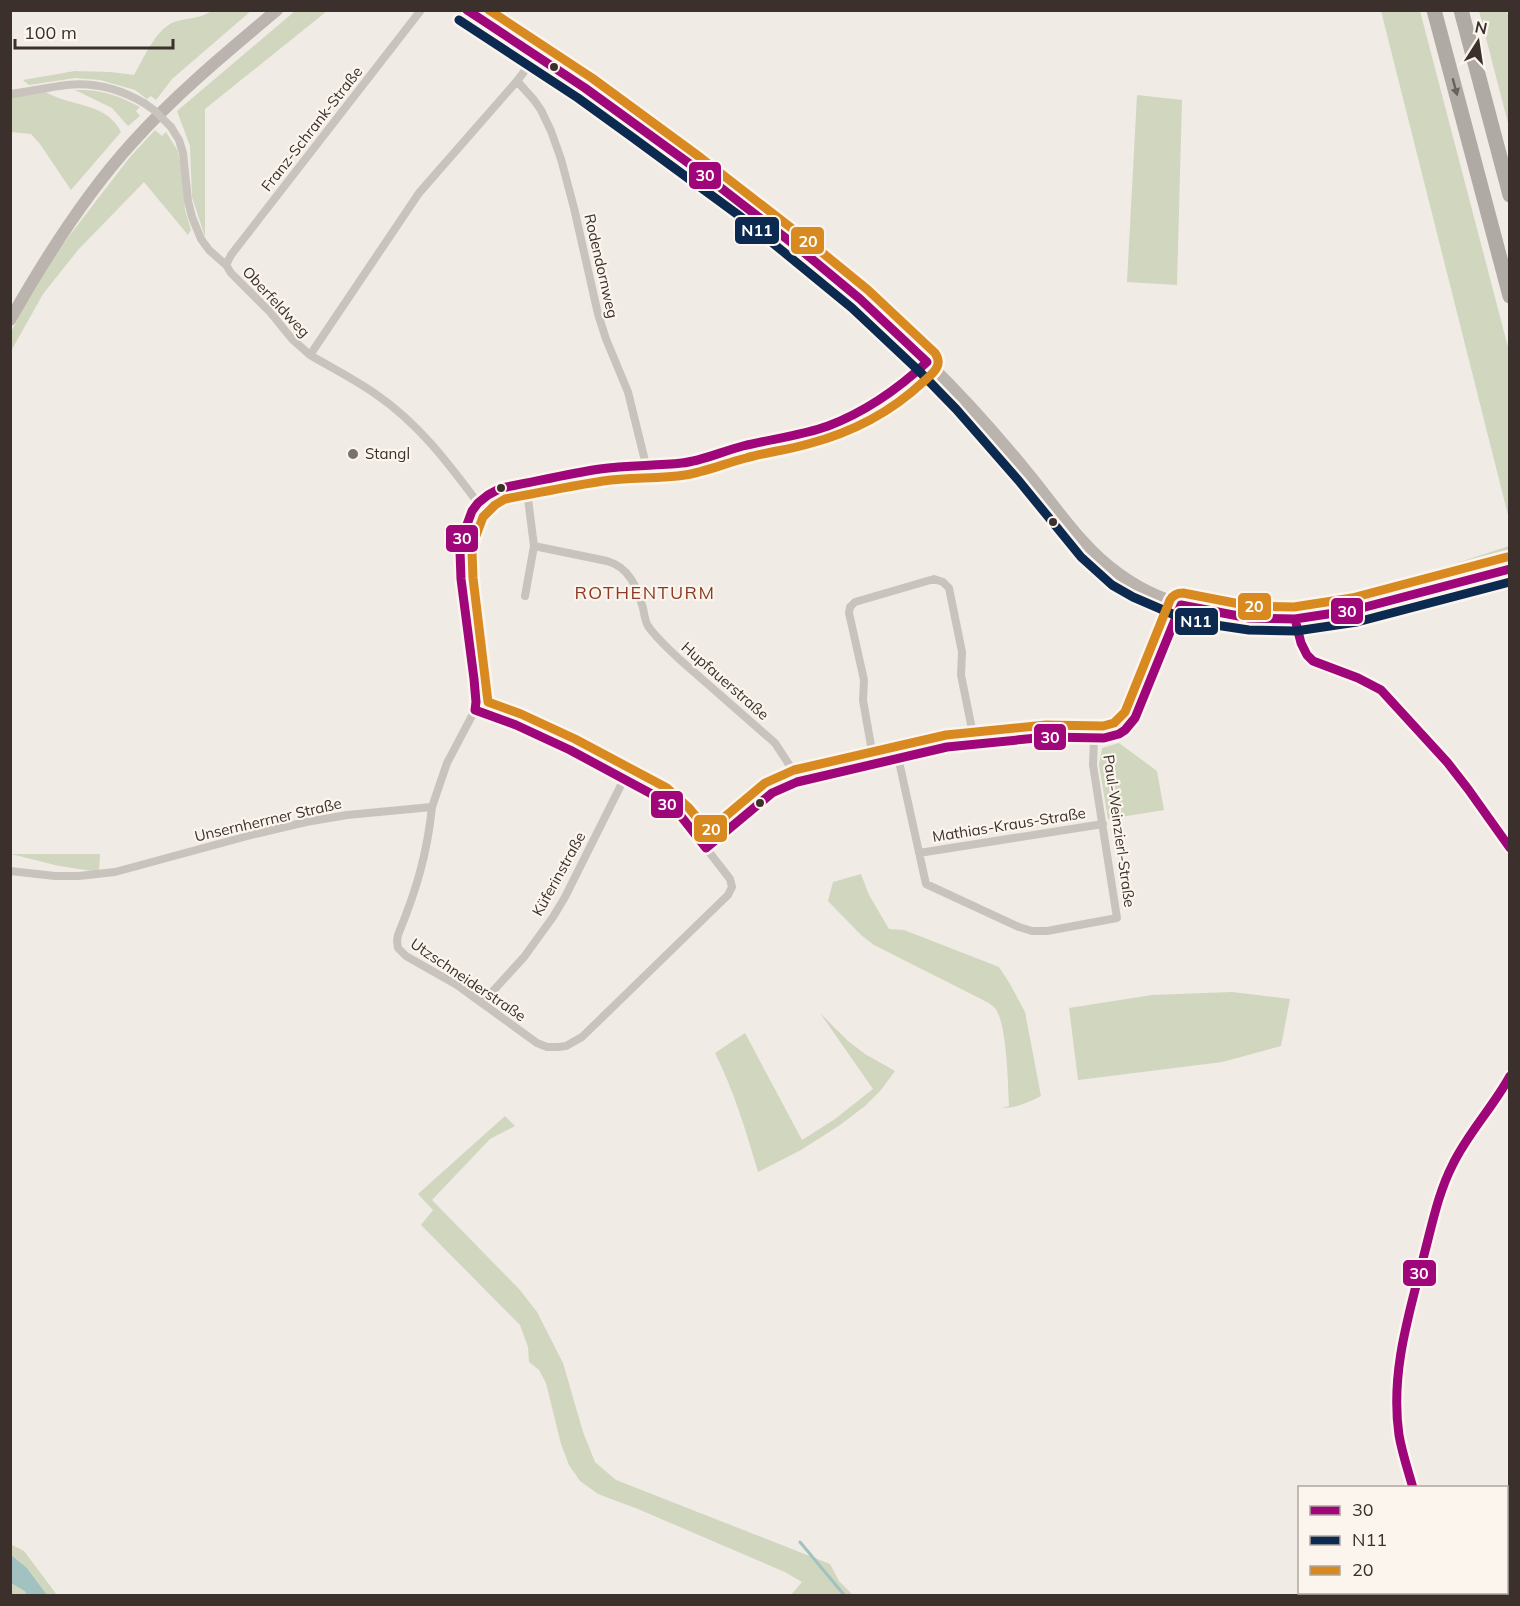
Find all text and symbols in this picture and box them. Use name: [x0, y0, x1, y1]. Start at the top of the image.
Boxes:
scale bar: [15, 12, 172, 50]
north arrow: [1448, 12, 1508, 72]
text: N: [1473, 16, 1489, 38]
text: 100 m: [24, 21, 77, 44]
unlabelled marker: [548, 61, 560, 73]
street label: Franz-Schrank-Straße: [257, 62, 366, 195]
one-way arrow: [1450, 78, 1460, 97]
line badge: 30: [688, 161, 722, 190]
text: 30: [695, 165, 715, 185]
street label: Rodendornweg: [580, 212, 623, 320]
line badge: N11: [734, 216, 780, 245]
text: N11: [741, 220, 773, 240]
line badge: 20: [790, 226, 825, 255]
text: 20: [798, 231, 818, 251]
street label: Oberfeldweg: [239, 262, 314, 341]
place label: Stangl: [365, 444, 410, 463]
marker: Stangl: [346, 447, 360, 461]
unlabelled marker: [495, 482, 507, 494]
unlabelled marker: [1047, 516, 1059, 528]
line badge: 30: [445, 524, 479, 553]
text: 30: [452, 528, 472, 548]
district label: ROTHENTURM: [574, 581, 716, 604]
line badge: 20: [1237, 592, 1272, 621]
text: 20: [1244, 596, 1264, 616]
line badge: 30: [1330, 597, 1364, 625]
text: 30: [1337, 601, 1357, 621]
line badge: N11: [1174, 607, 1219, 636]
text: N11: [1180, 611, 1212, 631]
street label: Hupfauerstraße: [678, 637, 773, 724]
line badge: 30: [1033, 723, 1067, 751]
text: 30: [1040, 727, 1060, 747]
street label: Paul-Weinzierl-Straße: [1099, 753, 1140, 908]
line badge: 30: [650, 790, 684, 819]
street label: Unsernherrner Straße: [193, 793, 343, 846]
text: 30: [657, 794, 677, 814]
unlabelled marker: [754, 797, 766, 809]
street label: Mathias-Kraus-Straße: [931, 803, 1087, 846]
line badge: 20: [693, 814, 728, 843]
text: 20: [701, 819, 721, 839]
street label: Küferinstraße: [528, 828, 590, 919]
street label: Utzschneiderstraße: [407, 934, 530, 1025]
line badge: 30: [1402, 1259, 1437, 1287]
text: 30: [1409, 1263, 1429, 1283]
legend: [1298, 1486, 1508, 1594]
text: 30: [1352, 1498, 1374, 1521]
text: N11: [1352, 1528, 1387, 1551]
text: 20: [1352, 1558, 1374, 1581]

